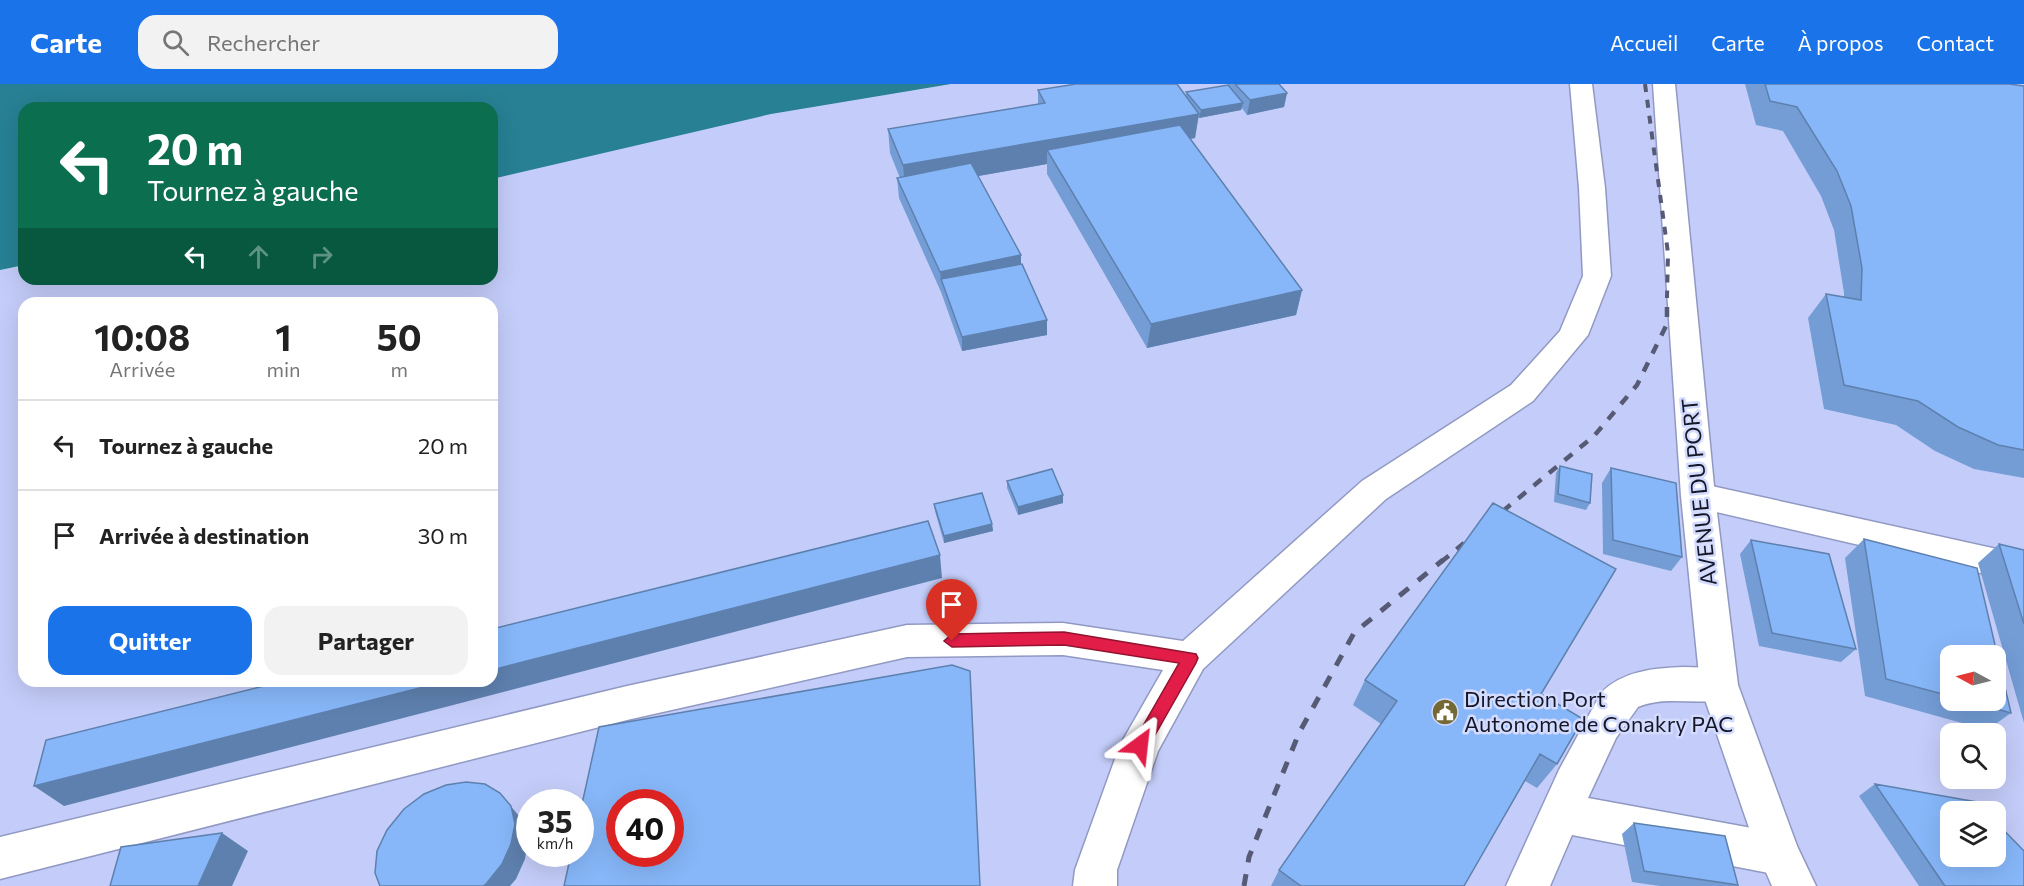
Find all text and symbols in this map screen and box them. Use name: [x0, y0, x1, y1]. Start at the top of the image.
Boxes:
search box: [138, 15, 558, 69]
text: Carte: [30, 25, 102, 59]
icon: search: [159, 26, 192, 59]
text: Rechercher: [207, 29, 320, 56]
text: Accueil: [1610, 30, 1678, 55]
text: Carte: [1711, 30, 1765, 55]
text: À propos: [1798, 30, 1883, 55]
text: Contact: [1916, 30, 1994, 55]
text: 20 m: [147, 122, 243, 174]
icon: left: [48, 126, 126, 204]
text: Tournez à gauche: [147, 174, 358, 207]
icon: left: [179, 240, 212, 273]
icon: ahead: [242, 240, 275, 273]
icon: right: [305, 240, 338, 273]
text: 10:08: [94, 314, 190, 358]
text: 1: [275, 314, 292, 358]
text: 50: [377, 314, 422, 358]
text: Arrivée: [109, 357, 175, 381]
text: min: [266, 357, 301, 381]
text: m: [391, 357, 408, 381]
street label: AVENUE DU PORT: [1675, 397, 1722, 587]
icon: left: [48, 429, 81, 462]
text: Tournez à gauche: [99, 432, 273, 459]
text: 20 m: [418, 432, 468, 459]
icon: arrive: [48, 519, 81, 552]
text: Arrivée à destination: [99, 522, 309, 549]
text: 30 m: [418, 522, 468, 549]
pin: [926, 579, 977, 641]
icon: arrive: [935, 588, 968, 621]
button: Quitter: [48, 606, 252, 675]
button: Partager: [264, 606, 468, 675]
north arrow: [1940, 645, 2006, 711]
map controls: [1940, 645, 2006, 867]
place label: Direction Port Autonome de Conakry PAC: [1464, 685, 1733, 737]
public building icon: Direction Port Autonome de Conakry PAC: [1430, 697, 1460, 727]
position arrow: [1108, 713, 1172, 777]
button: search: [1940, 723, 2006, 789]
speed limit sign: 40: [606, 789, 684, 867]
button: layers: [1940, 801, 2006, 867]
text: 35: [538, 802, 572, 839]
text: km/h: [537, 834, 573, 852]

